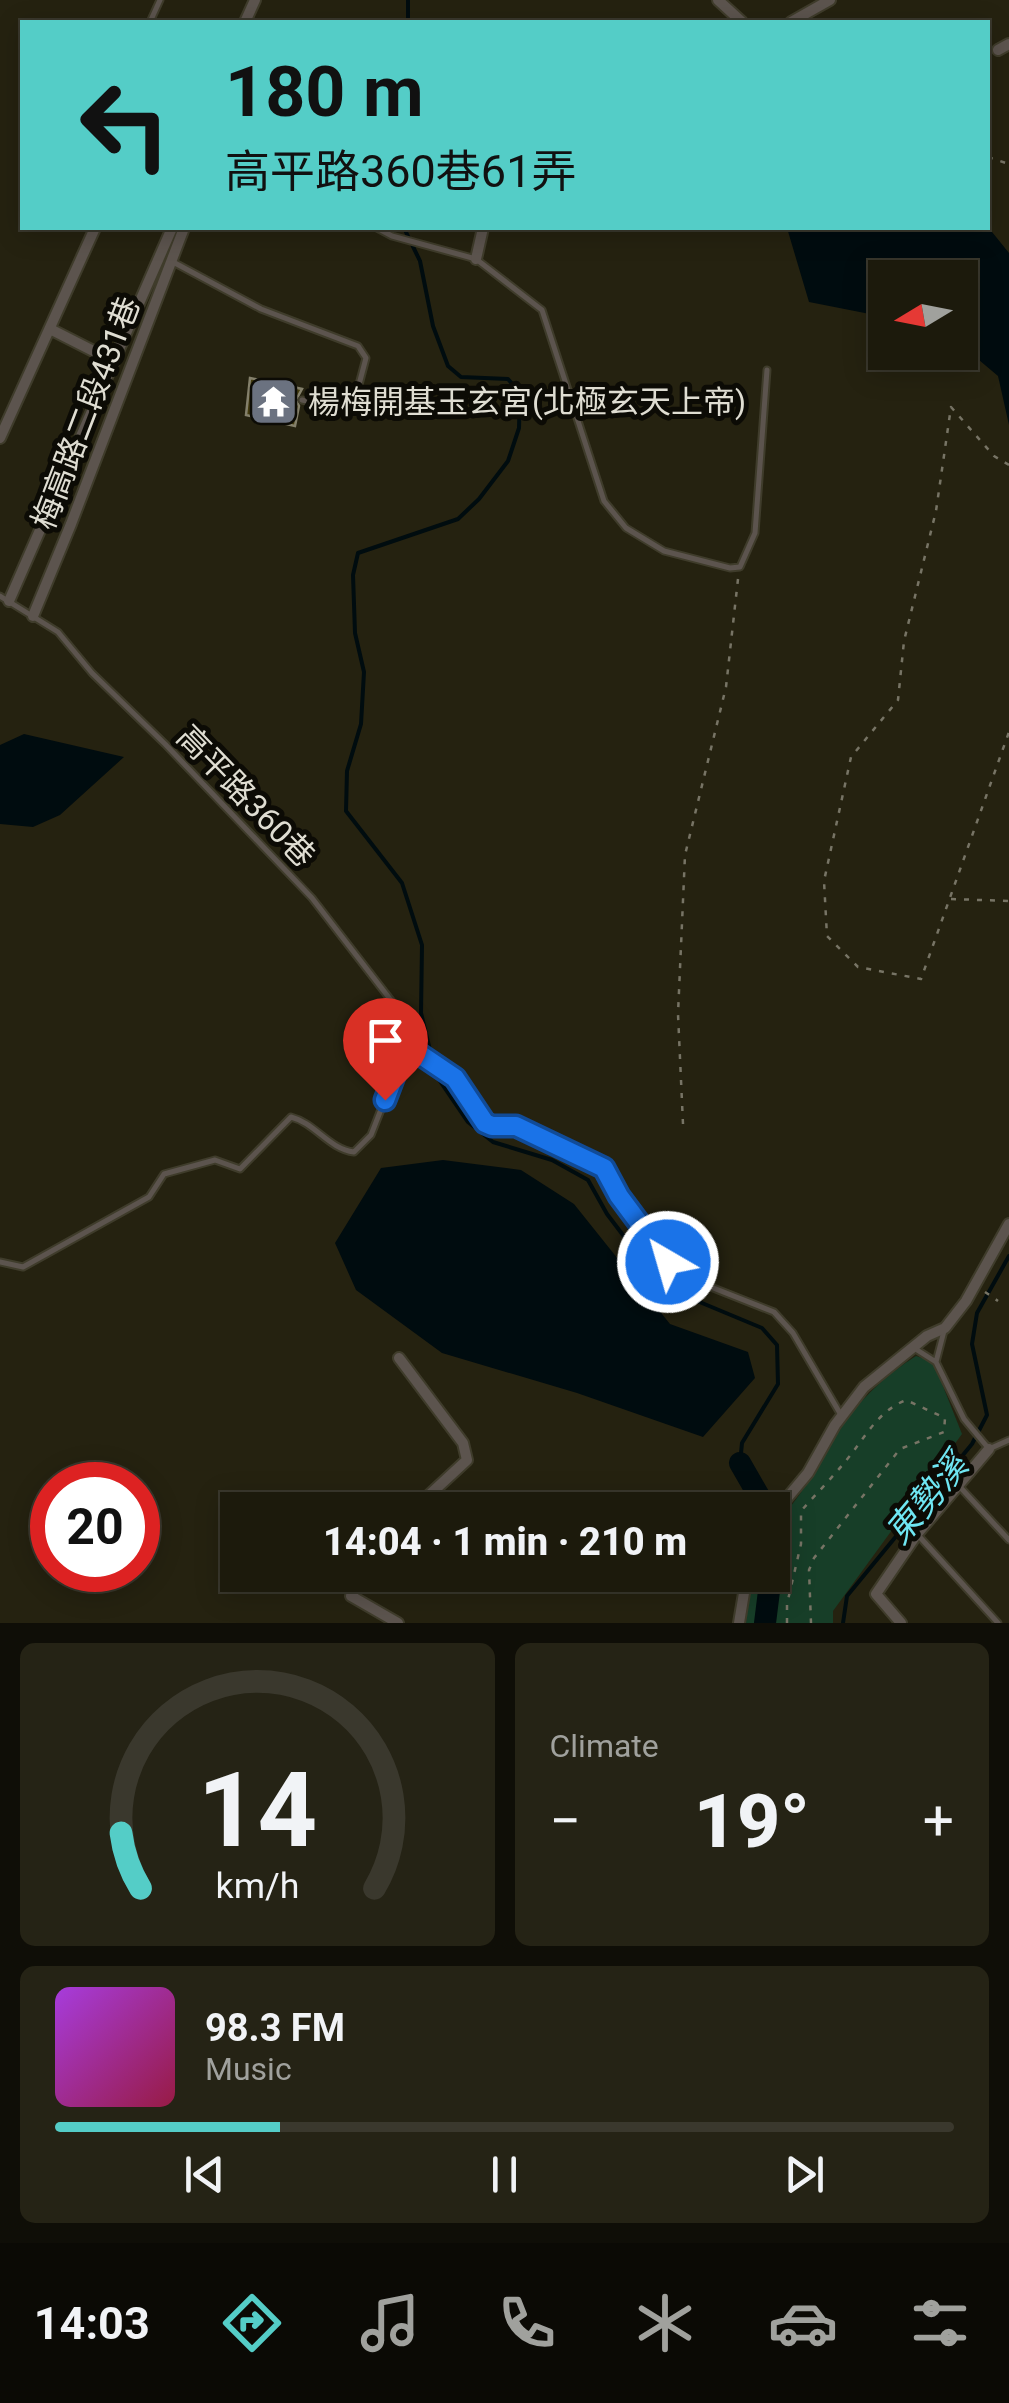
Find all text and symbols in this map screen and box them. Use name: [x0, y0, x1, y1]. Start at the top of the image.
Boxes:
text: 180 m: [225, 51, 424, 133]
icon: left: [60, 60, 190, 190]
text: 高平路360巷61弄: [225, 145, 576, 198]
north arrow: [868, 260, 978, 370]
map controls: [868, 260, 978, 370]
street label: 梅高路二段431巷: [24, 291, 148, 535]
temple icon: 楊梅開基玉玄宮(北極玄天上帝): [247, 376, 299, 428]
place label: 楊梅開基玉玄宮(北極玄天上帝): [308, 383, 746, 421]
street label: 高平路360巷: [169, 717, 323, 875]
pin: [343, 998, 428, 1101]
icon: arrive: [358, 1013, 413, 1068]
position arrow: [616, 1210, 720, 1314]
water label: 東勢溪: [878, 1442, 980, 1552]
speed limit sign: 20: [30, 1462, 160, 1592]
text: 14:04 · 1 min · 210 m: [323, 1520, 687, 1564]
text: Climate: [550, 1727, 659, 1765]
text: 14: [198, 1750, 317, 1871]
text: 19°: [694, 1777, 810, 1865]
text: −: [550, 1789, 581, 1853]
text: +: [923, 1789, 954, 1853]
text: km/h: [215, 1865, 299, 1907]
text: 98.3 FM: [205, 2006, 345, 2050]
text: Music: [205, 2050, 292, 2088]
icon: previous: [177, 2147, 232, 2202]
icon: pause: [477, 2147, 532, 2202]
icon: next: [777, 2147, 832, 2202]
icon: directions: [217, 2288, 287, 2358]
icon: music: [355, 2288, 425, 2358]
icon: phone: [492, 2288, 562, 2358]
icon: climate: [630, 2288, 700, 2358]
icon: car: [768, 2288, 838, 2358]
icon: filters: [905, 2288, 975, 2358]
text: 14:03: [34, 2297, 150, 2350]

